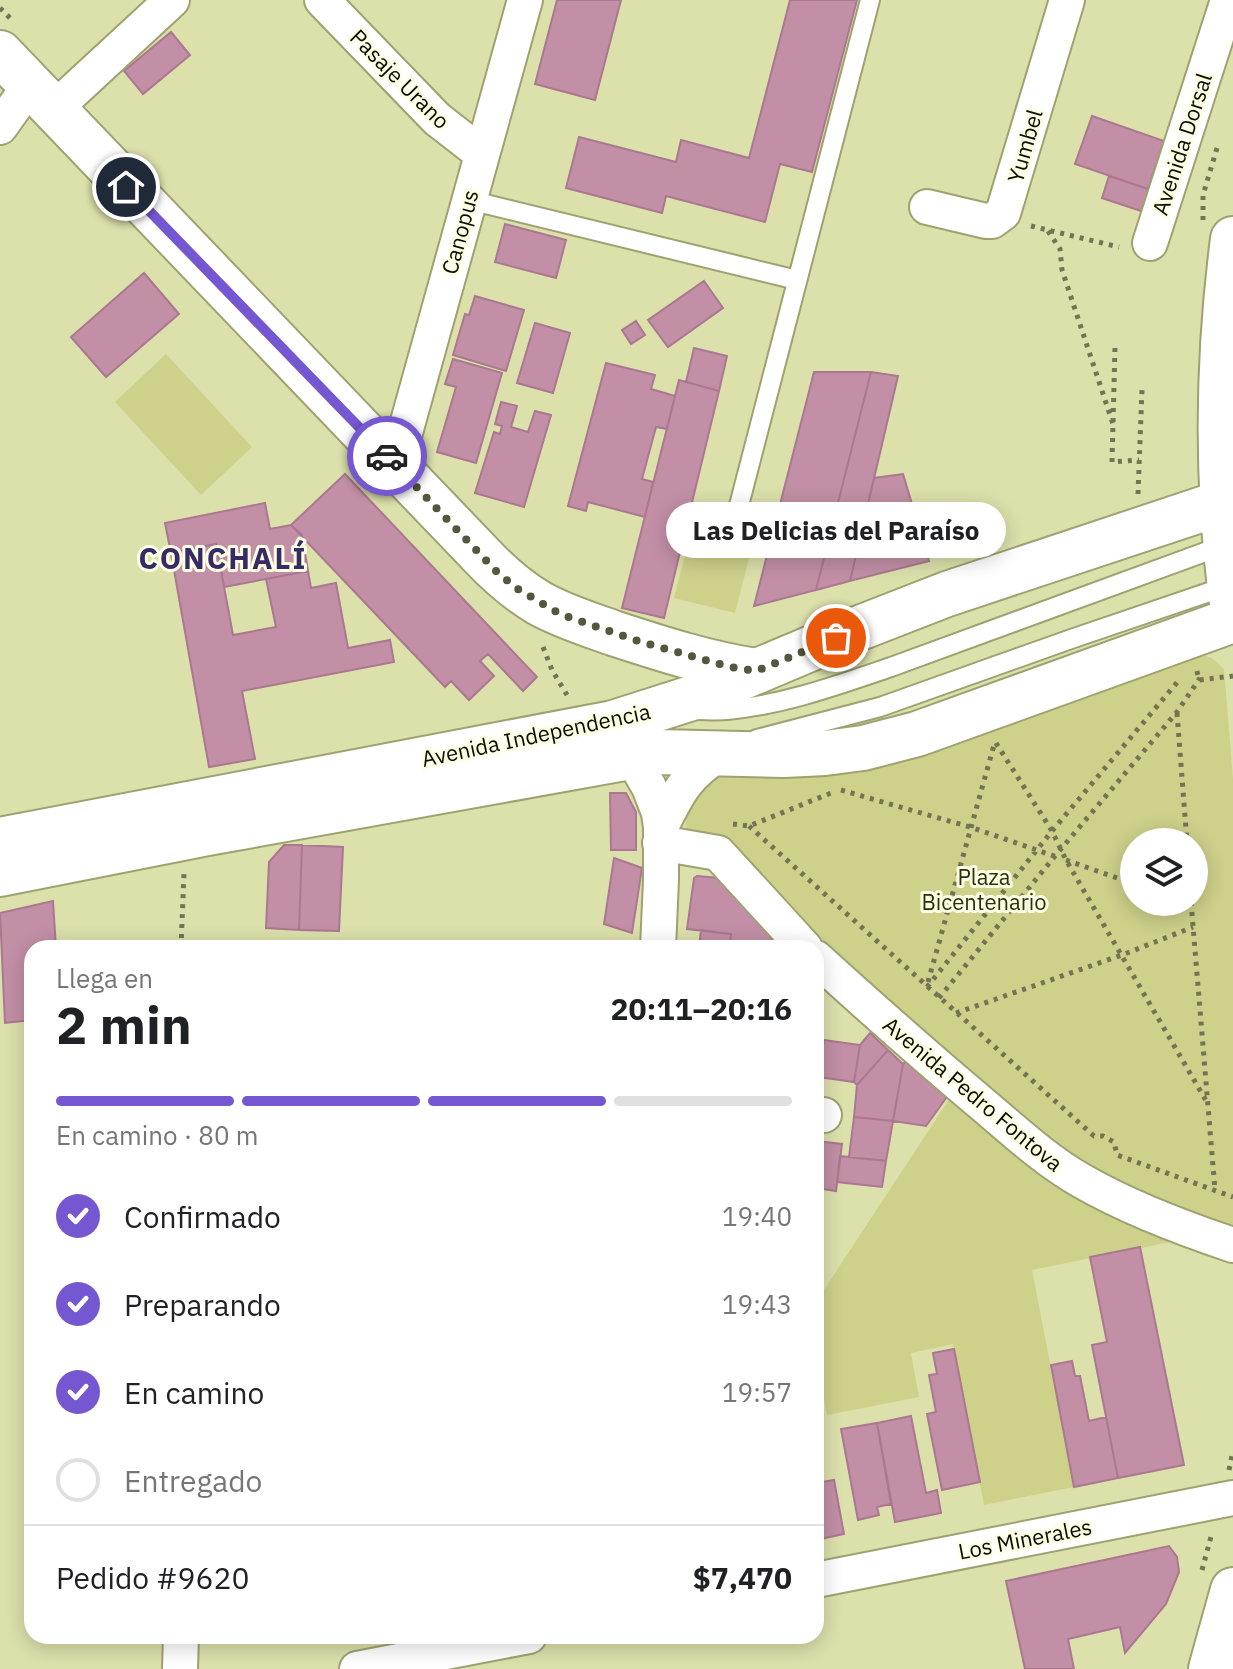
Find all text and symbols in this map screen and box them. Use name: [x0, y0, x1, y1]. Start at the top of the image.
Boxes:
street label: Pasaje Urano: [344, 23, 456, 135]
street label: Avenida Dorsal: [1145, 69, 1218, 219]
street label: Yumbel: [1000, 106, 1049, 186]
pin: [92, 153, 160, 221]
icon: home: [104, 165, 148, 209]
street label: Canopus: [434, 186, 485, 277]
courier: [347, 416, 427, 496]
icon: car: [365, 434, 409, 478]
callout: Las Delicias del Paraíso: [666, 502, 1006, 558]
text: Las Delicias del Paraíso: [693, 513, 979, 547]
district label: CONCHALÍ: [139, 538, 307, 577]
pin: [802, 604, 870, 672]
icon: bag: [814, 616, 858, 660]
street label: Avenida Independencia: [419, 696, 653, 773]
map controls: [1120, 828, 1208, 916]
button: layers: [1120, 828, 1208, 916]
park label: Plaza Bicentenario: [921, 862, 1047, 916]
text: Llega en: [56, 961, 153, 995]
text: 20:11–20:16: [611, 989, 792, 1028]
text: 2 min: [56, 991, 192, 1058]
street label: Avenida Pedro Fontova: [877, 1010, 1069, 1178]
text: En camino · 80 m: [56, 1118, 258, 1152]
icon: check: [56, 1194, 100, 1238]
text: Confirmado: [124, 1197, 281, 1236]
text: 19:40: [722, 1199, 792, 1233]
icon: check: [56, 1282, 100, 1326]
text: Preparando: [124, 1285, 281, 1324]
text: 19:43: [722, 1287, 792, 1321]
icon: check: [56, 1370, 100, 1414]
text: En camino: [124, 1373, 264, 1412]
text: 19:57: [722, 1375, 792, 1409]
text: Entregado: [124, 1461, 262, 1500]
street label: Los Minerales: [956, 1511, 1094, 1566]
text: Pedido #9620: [56, 1558, 250, 1597]
text: $7,470: [693, 1558, 792, 1597]

